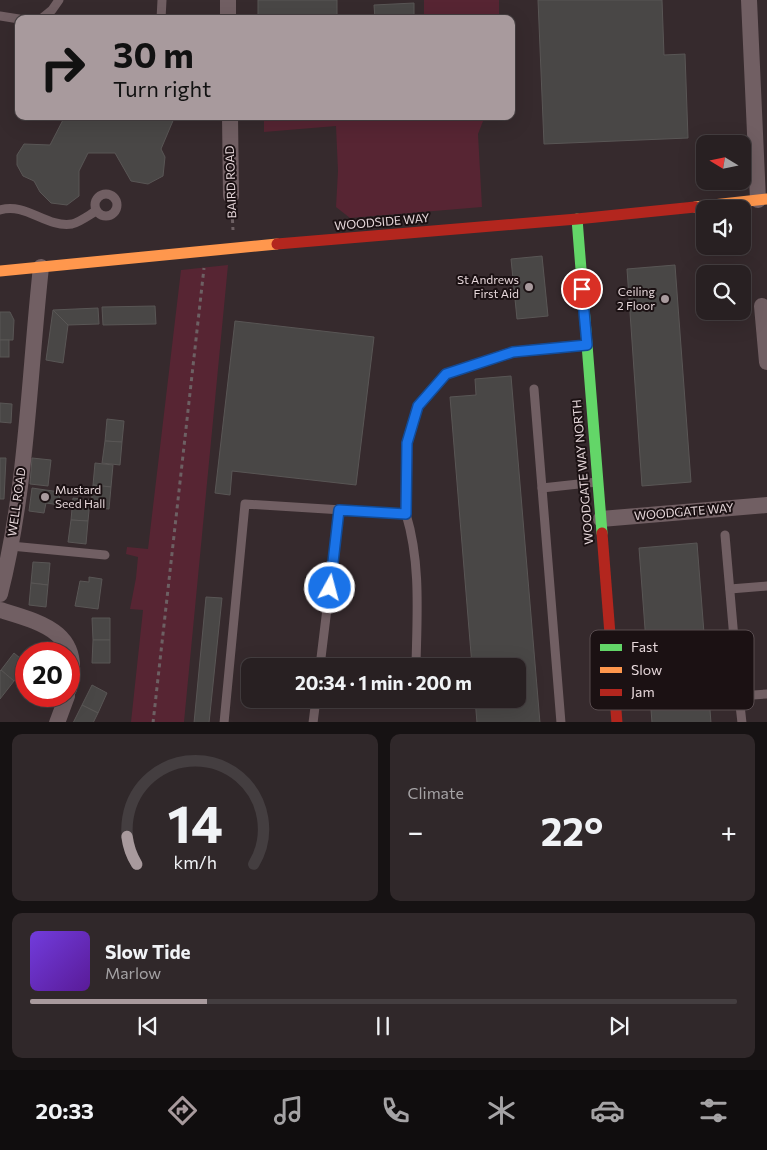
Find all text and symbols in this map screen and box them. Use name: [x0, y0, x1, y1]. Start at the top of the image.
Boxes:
text: 30 m: [113, 32, 194, 75]
icon: right: [30, 35, 95, 100]
text: Turn right: [113, 75, 211, 102]
north arrow: [696, 135, 751, 190]
map controls: [696, 135, 751, 320]
street label: BAIRD ROAD: [222, 145, 238, 219]
button: sound: [696, 200, 751, 255]
street label: WOODSIDE WAY: [334, 210, 430, 232]
button: search: [696, 265, 751, 320]
pin: [561, 268, 603, 310]
place label: St Andrews First Aid: [457, 272, 519, 300]
icon: arrive: [568, 275, 596, 303]
marker: St Andrews First Aid: [523, 281, 535, 293]
place label: Ceiling 2 Floor: [617, 284, 655, 312]
marker: Ceiling 2 Floor: [659, 293, 671, 305]
street label: WOODGATE WAY NORTH: [569, 399, 595, 545]
street label: WELL ROAD: [4, 466, 28, 537]
place label: Mustard Seed Hall: [55, 482, 105, 510]
marker: Mustard Seed Hall: [39, 491, 51, 503]
street label: WOODGATE WAY: [634, 500, 734, 522]
position arrow: [303, 561, 355, 613]
legend: [590, 630, 754, 710]
text: Fast: [631, 638, 658, 655]
speed limit sign: 20: [15, 642, 80, 707]
text: Slow: [631, 661, 662, 678]
text: 20:34 · 1 min · 200 m: [295, 671, 472, 694]
text: Jam: [631, 683, 655, 700]
text: Climate: [408, 783, 464, 802]
text: 14: [167, 790, 222, 854]
text: 22°: [541, 807, 603, 854]
text: −: [408, 814, 423, 848]
text: +: [721, 814, 737, 848]
text: km/h: [173, 851, 216, 873]
text: Slow Tide: [105, 940, 191, 963]
text: Marlow: [105, 963, 161, 982]
icon: previous: [134, 1012, 162, 1040]
icon: pause: [369, 1012, 397, 1040]
icon: next: [605, 1012, 633, 1040]
icon: directions: [165, 1093, 200, 1128]
icon: music: [271, 1093, 306, 1128]
icon: phone: [378, 1093, 413, 1128]
icon: climate: [484, 1093, 519, 1128]
icon: car: [590, 1093, 625, 1128]
icon: filters: [696, 1093, 731, 1128]
text: 20:33: [36, 1097, 94, 1124]

